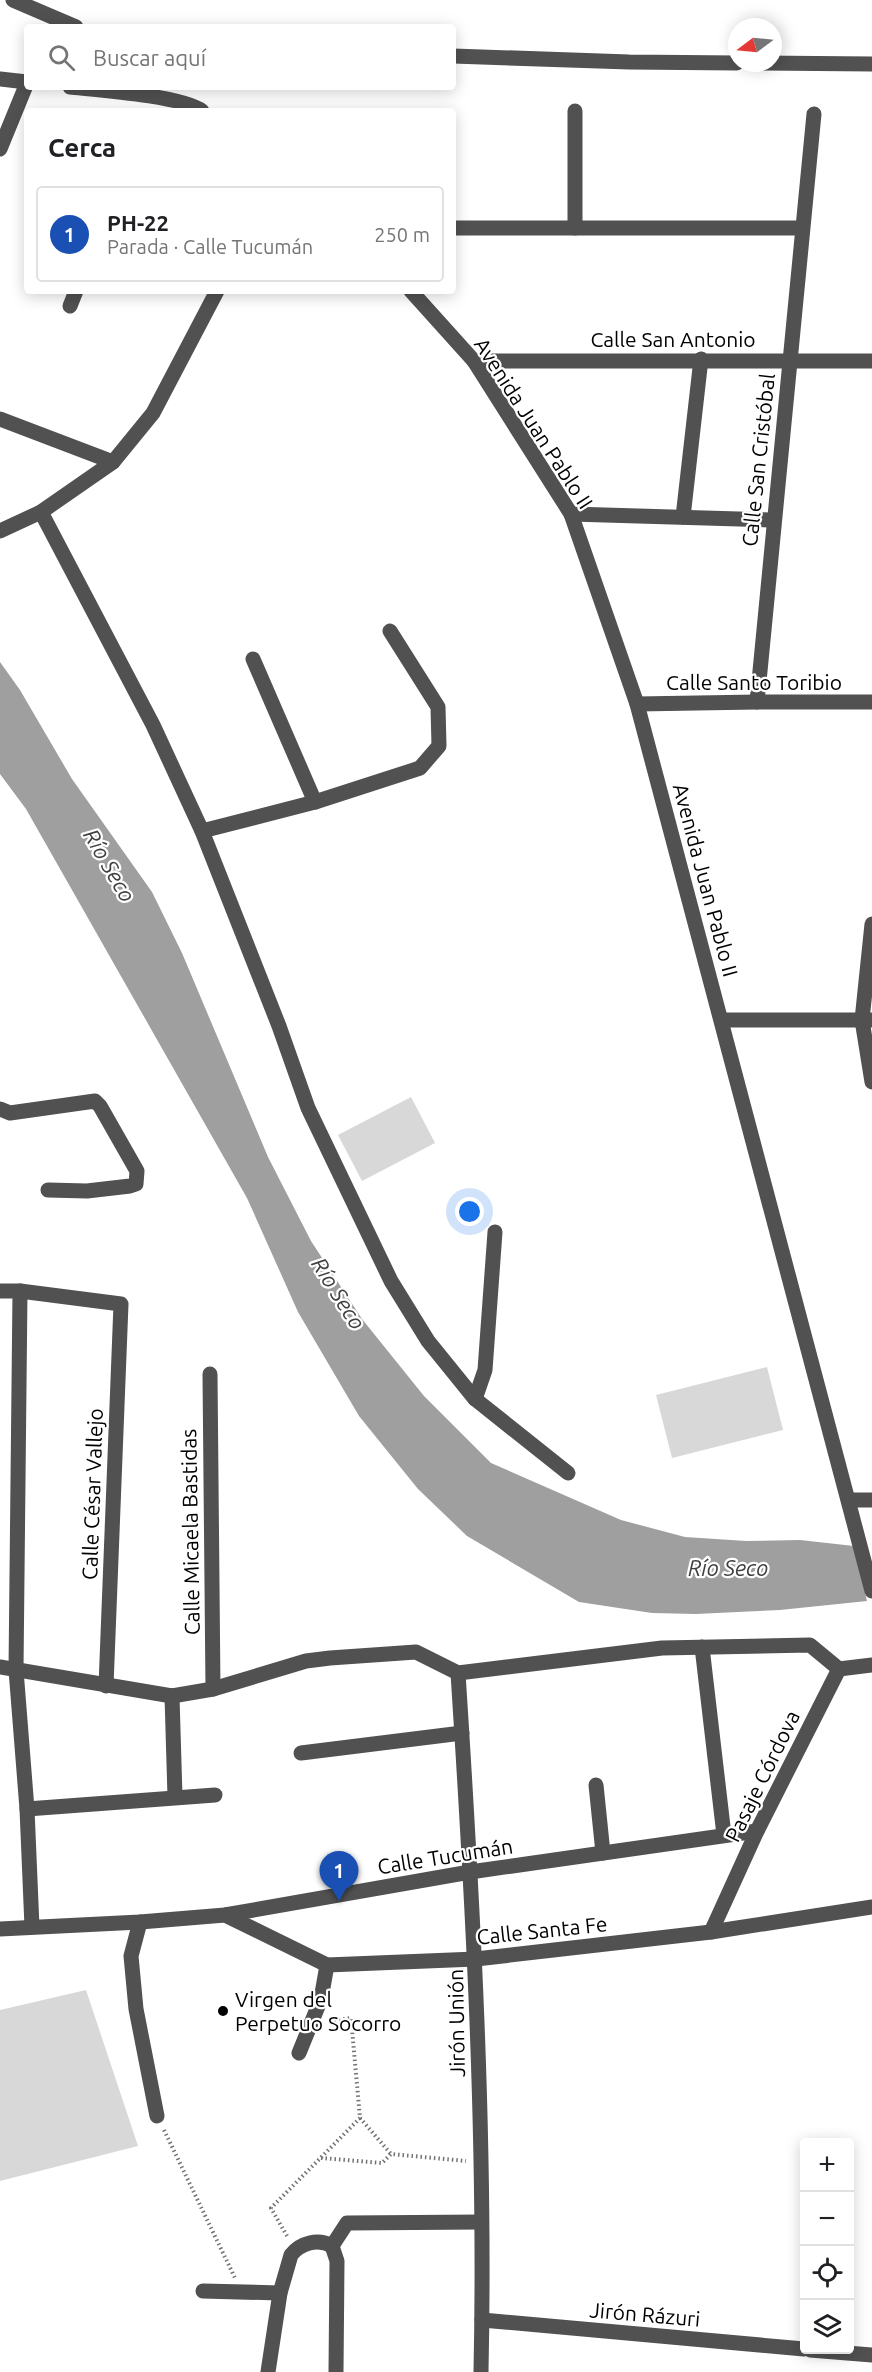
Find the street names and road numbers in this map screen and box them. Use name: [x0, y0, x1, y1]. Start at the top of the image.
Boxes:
street label: Calle San Antonio: [590, 327, 756, 351]
street label: Avenida Juan Pablo II: [470, 333, 598, 513]
street label: Calle San Cristóbal: [737, 372, 779, 548]
street label: Calle Santo Toribio: [666, 670, 842, 694]
street label: Avenida Juan Pablo II: [669, 781, 743, 979]
street label: Calle César Vallejo: [77, 1408, 107, 1580]
street label: Calle Micaela Bastidas: [176, 1429, 204, 1635]
street label: Pasaje Córdova: [720, 1706, 804, 1846]
street label: Calle Tucumán: [376, 1833, 514, 1879]
street label: Calle Santa Fe: [475, 1911, 609, 1949]
street label: Jirón Unión: [443, 1969, 469, 2077]
street label: Jirón Rázuri: [589, 2297, 701, 2331]

